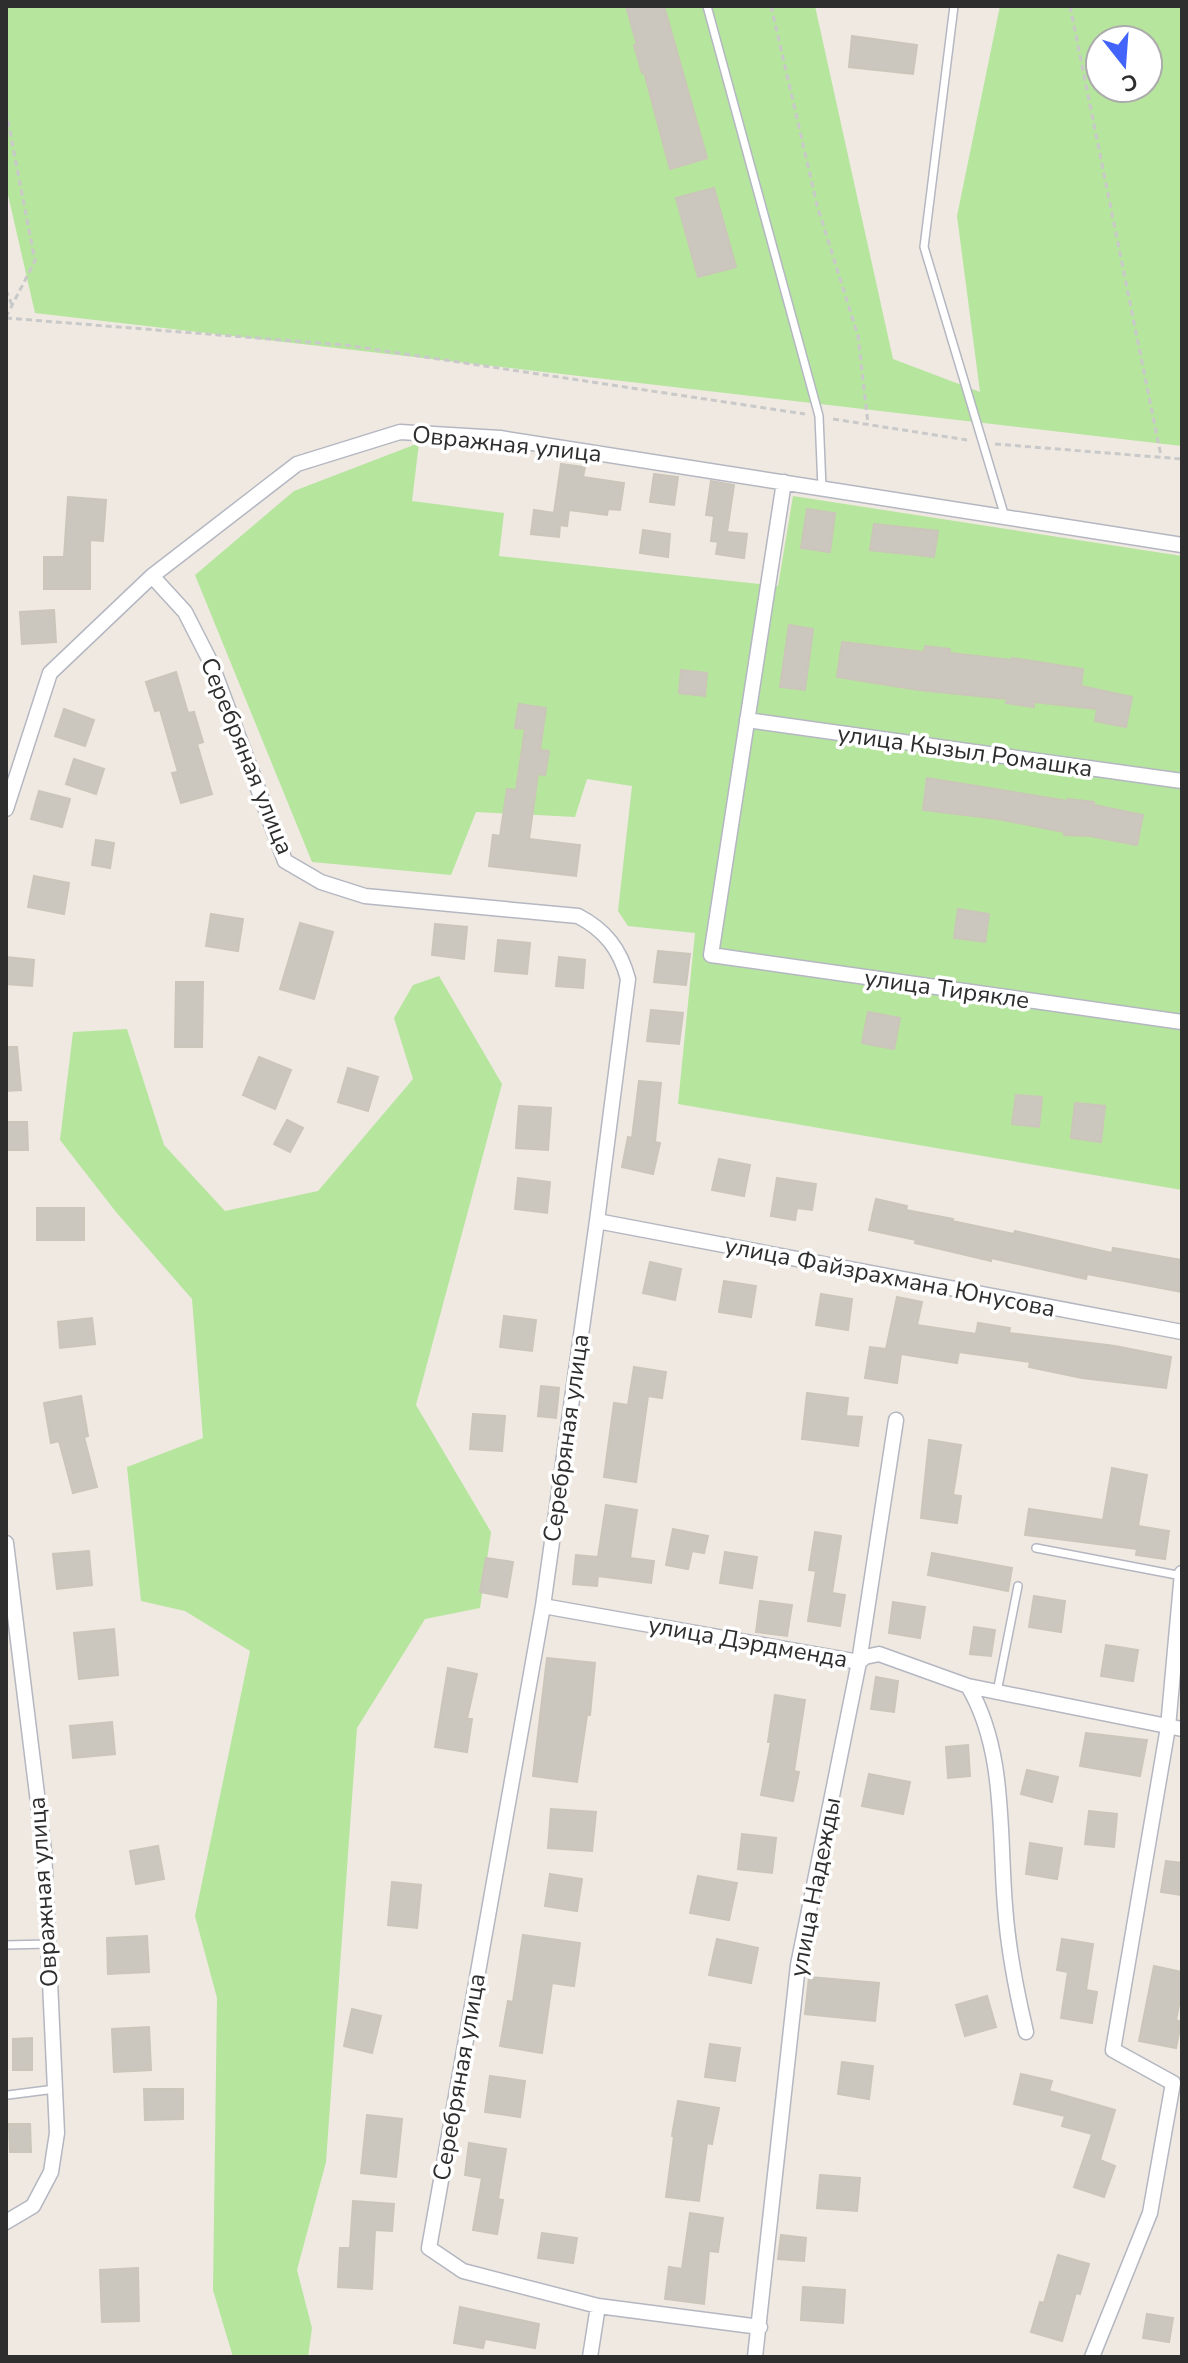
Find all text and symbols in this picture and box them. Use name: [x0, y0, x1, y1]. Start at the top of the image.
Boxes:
north arrow: [1084, 24, 1164, 104]
text: С: [1118, 66, 1141, 99]
street label: Овражная улица: [411, 418, 603, 470]
street label: Серебряная улица: [193, 653, 301, 859]
street label: улица Кызыл Ромашка: [835, 717, 1095, 785]
street label: улица Тирякле: [862, 962, 1032, 1016]
street label: улица Файзрахмана Юнусова: [722, 1229, 1058, 1325]
street label: Серебряная улица: [536, 1332, 596, 1544]
street label: улица Дэрдменда: [646, 1609, 850, 1675]
street label: улица Надежды: [782, 1795, 848, 1979]
street label: Овражная улица: [20, 1796, 66, 1988]
street label: Серебряная улица: [425, 1971, 493, 2183]

